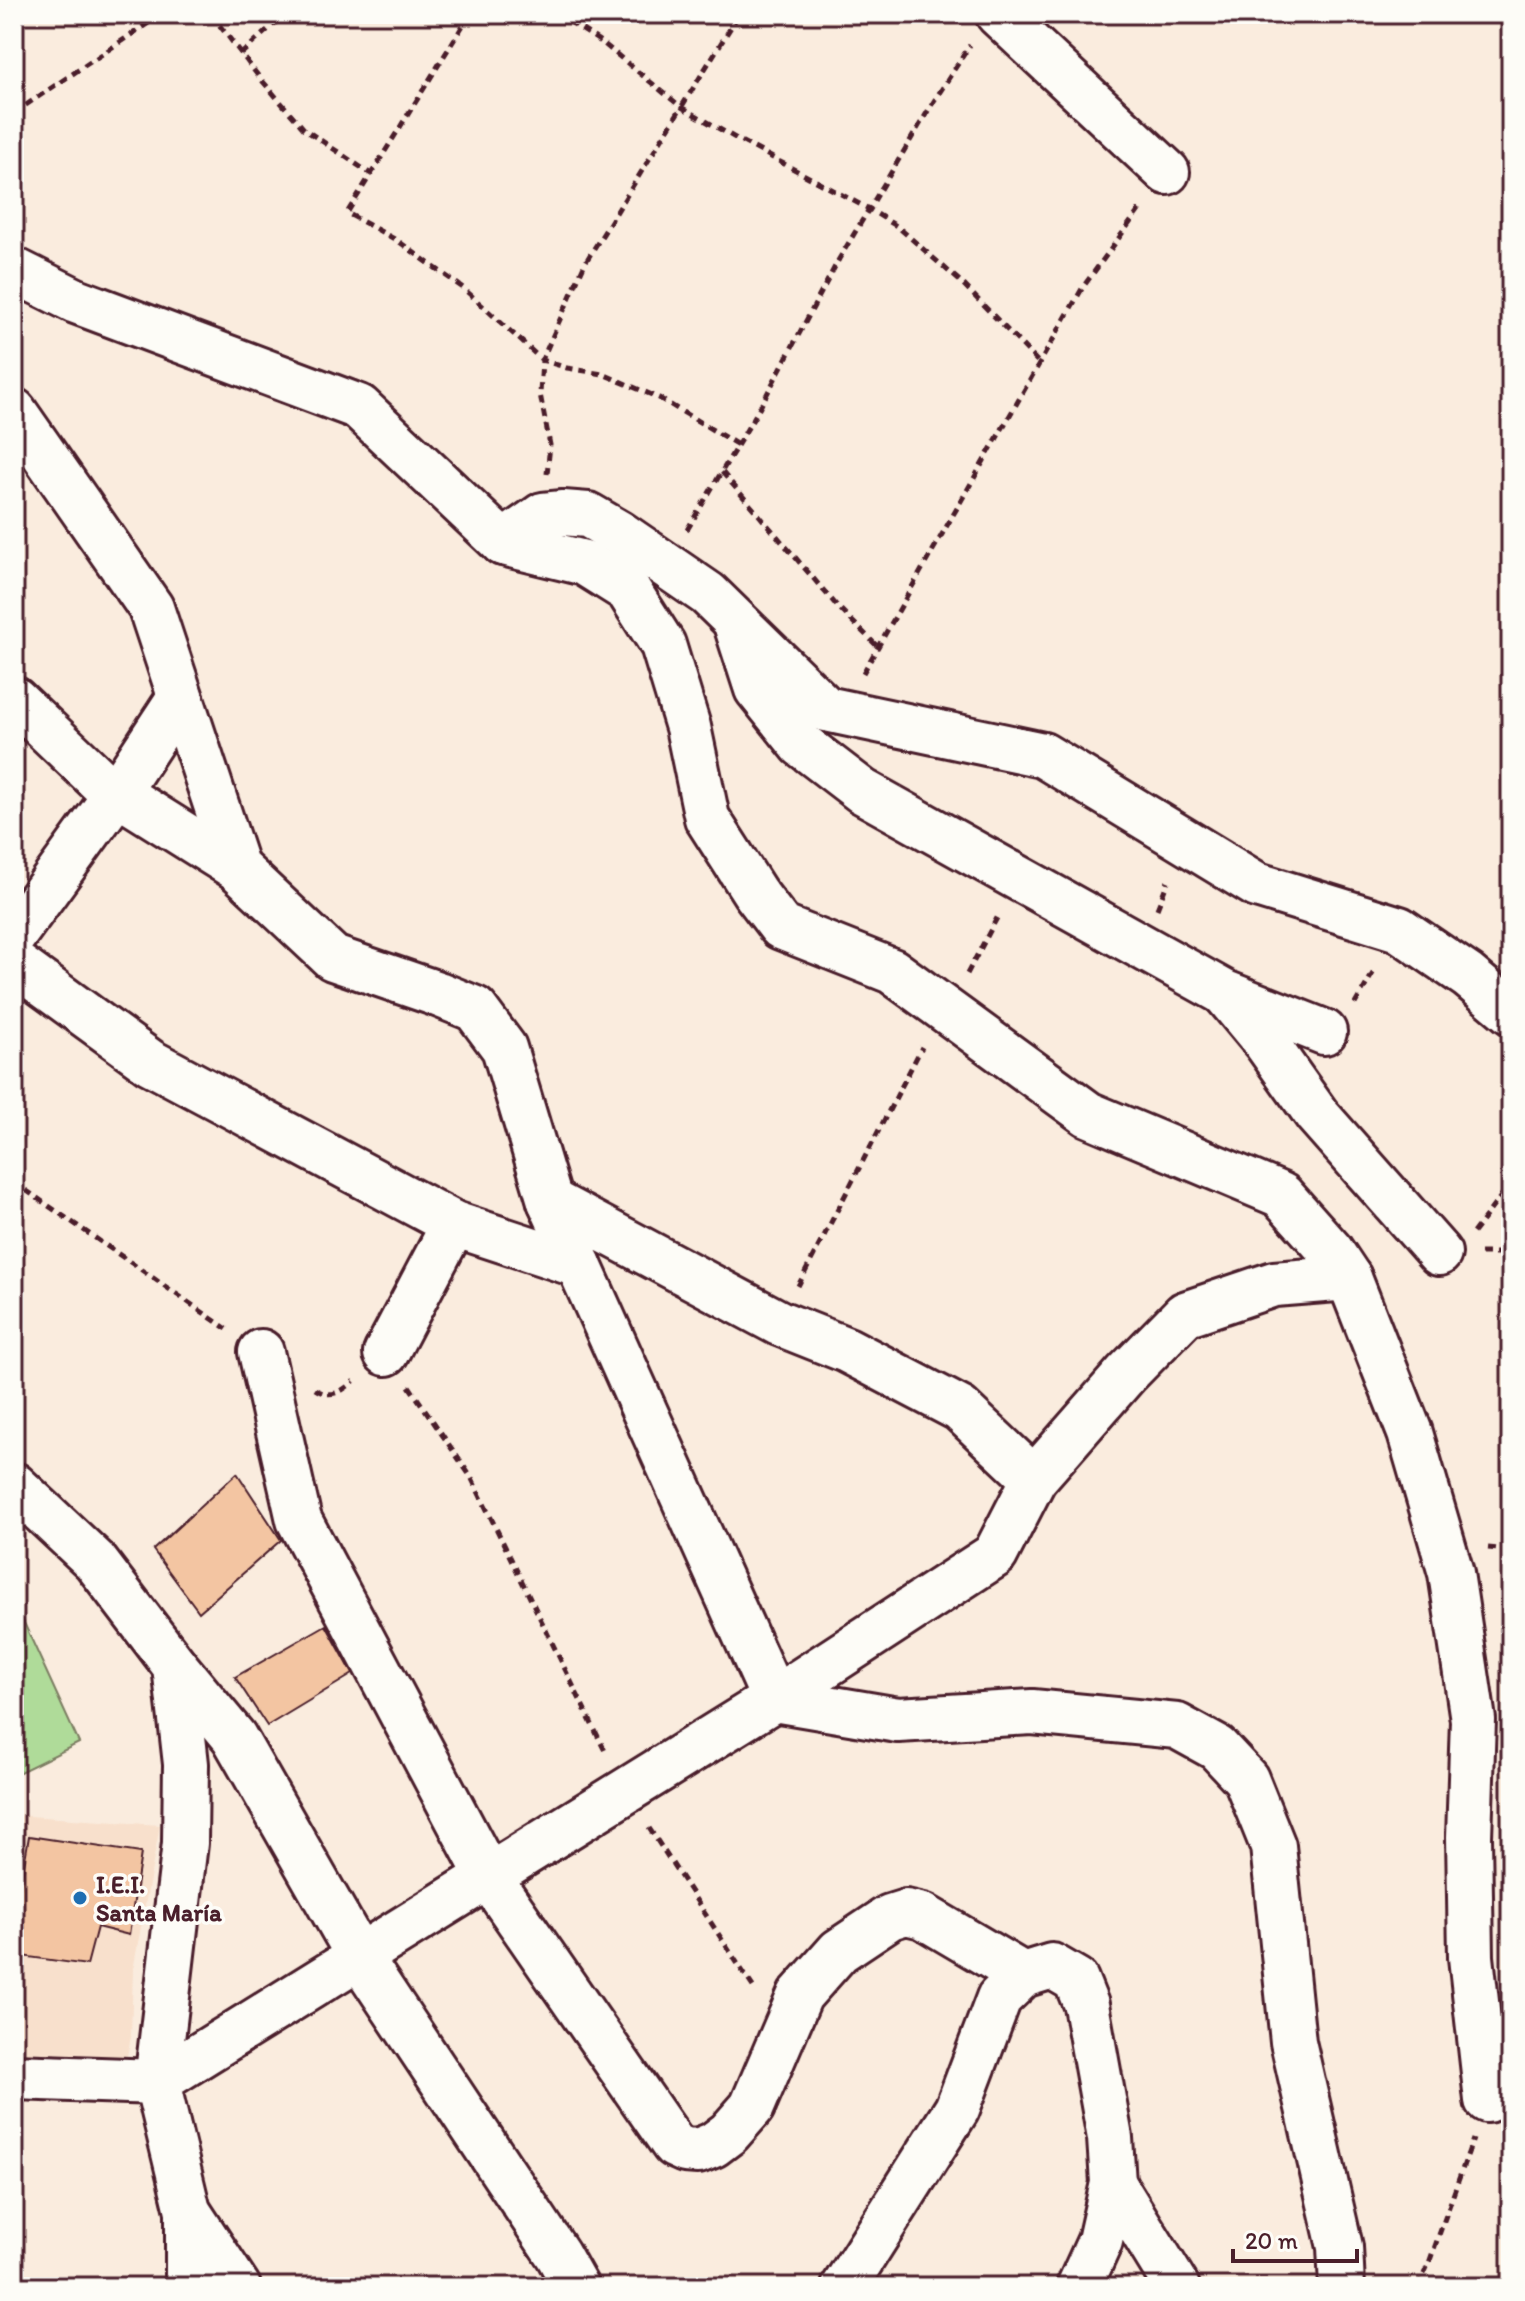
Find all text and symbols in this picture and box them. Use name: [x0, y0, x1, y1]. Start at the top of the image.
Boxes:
place label: I.E.I. Santa María: [96, 1870, 222, 1927]
marker: I.E.I. Santa María: [71, 1889, 89, 1907]
scale bar: [1233, 2213, 1357, 2263]
text: 20 m: [1245, 2226, 1298, 2255]

